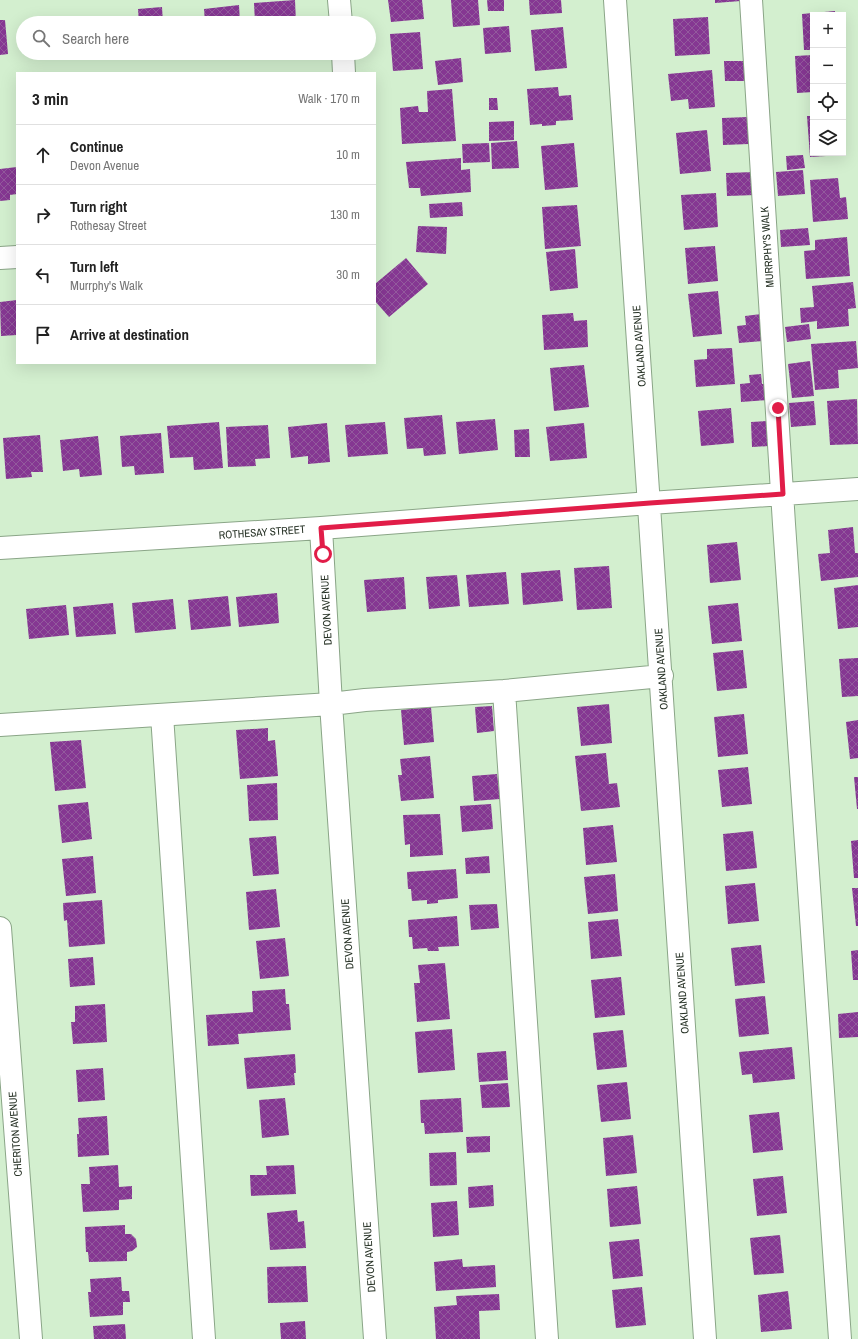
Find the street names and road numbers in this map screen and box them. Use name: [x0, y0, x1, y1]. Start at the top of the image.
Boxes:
street label: MURRPHY'S WALK: [757, 206, 777, 288]
street label: OAKLAND AVENUE: [629, 305, 649, 387]
street label: ROTHESAY STREET: [218, 522, 306, 542]
street label: DEVON AVENUE: [317, 574, 335, 646]
street label: OAKLAND AVENUE: [651, 628, 671, 710]
street label: DEVON AVENUE: [338, 898, 356, 970]
street label: OAKLAND AVENUE: [672, 952, 692, 1034]
street label: CHERITON AVENUE: [5, 1091, 25, 1177]
street label: DEVON AVENUE: [360, 1221, 378, 1293]

